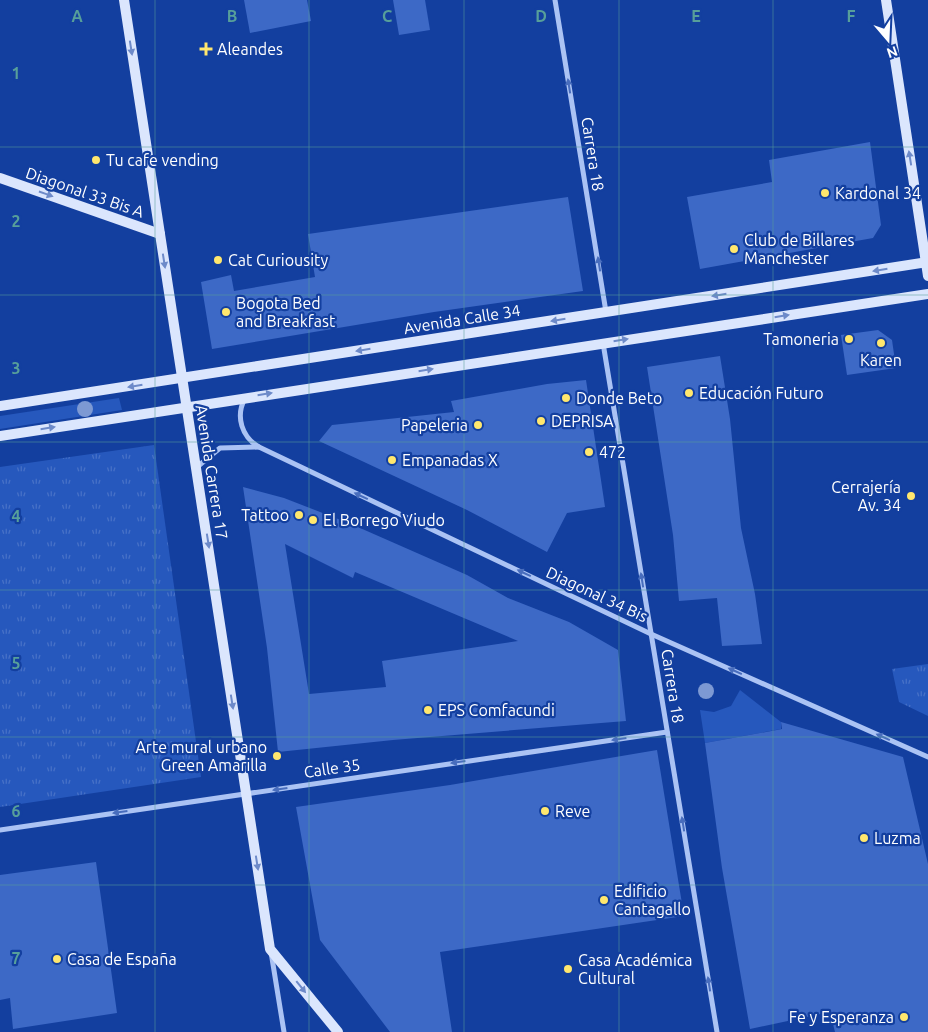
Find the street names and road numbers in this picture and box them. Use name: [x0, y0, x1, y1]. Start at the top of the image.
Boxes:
street label: Carrera 18: [578, 116, 608, 192]
street label: Diagonal 33 Bis A: [23, 163, 147, 221]
street label: Avenida Calle 34: [402, 301, 522, 337]
street label: Avenida Carrera 17: [192, 403, 232, 541]
street label: Diagonal 34 Bis: [543, 563, 651, 625]
street label: Carrera 18: [658, 648, 688, 724]
street label: Calle 35: [303, 755, 361, 781]

